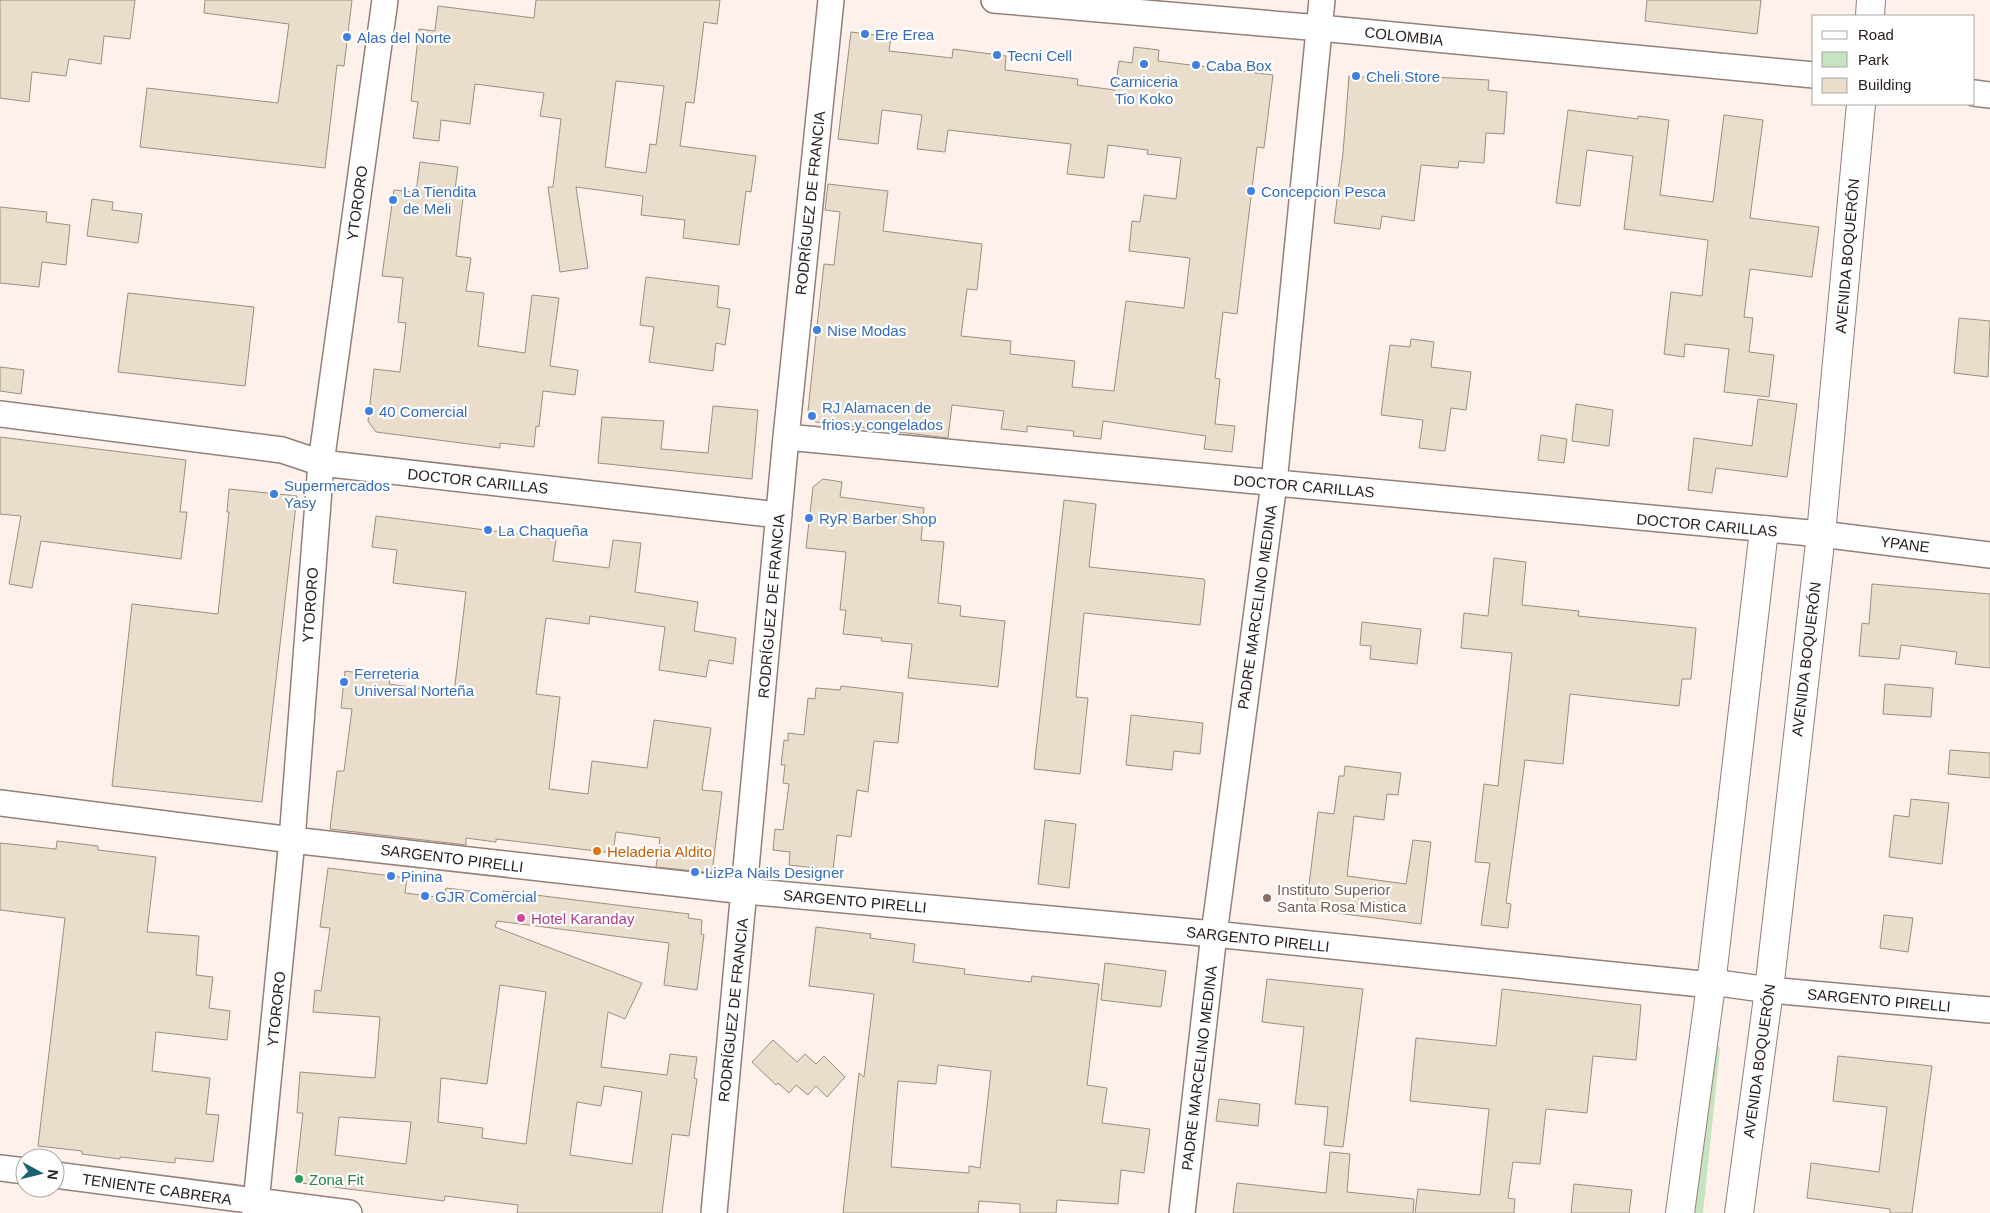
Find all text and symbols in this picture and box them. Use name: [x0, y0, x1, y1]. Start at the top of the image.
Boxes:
legend: [1812, 15, 1975, 105]
street label: COLOMBIA: [1364, 23, 1444, 49]
place label: Ere Erea: [875, 26, 935, 43]
text: Road: [1858, 26, 1894, 43]
marker: Ere Erea: [859, 28, 871, 40]
place label: Alas del Norte: [357, 29, 451, 46]
marker: Alas del Norte: [341, 31, 353, 43]
place label: Tecni Cell: [1007, 47, 1072, 64]
marker: Tecni Cell: [991, 49, 1003, 61]
text: Park: [1858, 51, 1889, 68]
place label: Caba Box: [1206, 57, 1272, 74]
marker: Carniceria Tio Koko: [1138, 58, 1150, 70]
marker: Caba Box: [1190, 59, 1202, 71]
place label: Cheli Store: [1366, 68, 1440, 85]
marker: Cheli Store: [1350, 70, 1362, 82]
place label: Carniceria Tio Koko: [1110, 73, 1179, 107]
text: Building: [1858, 76, 1911, 93]
street label: RODRÍGUEZ DE FRANCIA: [792, 110, 828, 296]
street label: YTORORO: [343, 164, 371, 242]
street label: AVENIDA BOQUERÓN: [1832, 178, 1862, 334]
place label: La Tiendita de Meli: [403, 183, 477, 217]
place label: Concepcion Pesca: [1261, 183, 1387, 200]
marker: Concepcion Pesca: [1245, 185, 1257, 197]
marker: La Tiendita de Meli: [387, 194, 399, 206]
place label: Nise Modas: [827, 322, 906, 339]
marker: Nise Modas: [811, 324, 823, 336]
place label: RJ Alamacen de frios y congelados: [822, 399, 943, 433]
place label: 40 Comercial: [379, 403, 467, 420]
marker: 40 Comercial: [363, 405, 375, 417]
marker: RJ Alamacen de frios y congelados: [806, 410, 818, 422]
street label: DOCTOR CARILLAS: [407, 465, 549, 497]
street label: DOCTOR CARILLAS: [1233, 471, 1375, 501]
place label: Supermercados Yasy: [284, 477, 390, 511]
marker: Supermercados Yasy: [268, 488, 280, 500]
street label: PADRE MARCELINO MEDINA: [1234, 504, 1280, 710]
place label: RyR Barber Shop: [819, 510, 937, 527]
street label: DOCTOR CARILLAS: [1636, 510, 1778, 540]
marker: RyR Barber Shop: [803, 512, 815, 524]
street label: RODRÍGUEZ DE FRANCIA: [754, 513, 788, 699]
place label: La Chaqueña: [498, 522, 589, 539]
marker: La Chaqueña: [482, 524, 494, 536]
street label: YPANE: [1879, 533, 1931, 555]
street label: YTORORO: [299, 567, 321, 643]
street label: AVENIDA BOQUERÓN: [1788, 581, 1824, 737]
place label: Ferreteria Universal Norteña: [354, 665, 475, 699]
marker: Ferreteria Universal Norteña: [338, 676, 350, 688]
street label: SARGENTO PIRELLI: [380, 841, 524, 875]
place label: Heladeria Aldito: [607, 843, 712, 860]
marker: Heladeria Aldito: [591, 845, 603, 857]
place label: LizPa Nails Designer: [705, 864, 844, 881]
marker: LizPa Nails Designer: [689, 866, 701, 878]
place label: Pinina: [401, 868, 443, 885]
marker: Pinina: [385, 870, 397, 882]
place label: Instituto Superior Santa Rosa Mistica: [1277, 881, 1407, 915]
street label: SARGENTO PIRELLI: [783, 886, 927, 916]
place label: GJR Comercial: [435, 888, 537, 905]
marker: GJR Comercial: [419, 890, 431, 902]
marker: Instituto Superior Santa Rosa Mistica: [1261, 892, 1273, 904]
place label: Hotel Karanday: [531, 910, 635, 927]
marker: Hotel Karanday: [515, 912, 527, 924]
street label: RODRÍGUEZ DE FRANCIA: [715, 917, 751, 1103]
street label: SARGENTO PIRELLI: [1186, 923, 1330, 955]
street label: PADRE MARCELINO MEDINA: [1178, 965, 1220, 1171]
street label: YTORORO: [264, 971, 288, 1047]
street label: AVENIDA BOQUERÓN: [1740, 983, 1778, 1139]
street label: SARGENTO PIRELLI: [1807, 985, 1951, 1015]
north arrow: [15, 1148, 65, 1198]
text: N: [44, 1169, 61, 1181]
street label: TENIENTE CABRERA: [81, 1170, 233, 1208]
place label: Zona Fit: [309, 1171, 365, 1188]
marker: Zona Fit: [293, 1173, 305, 1185]

